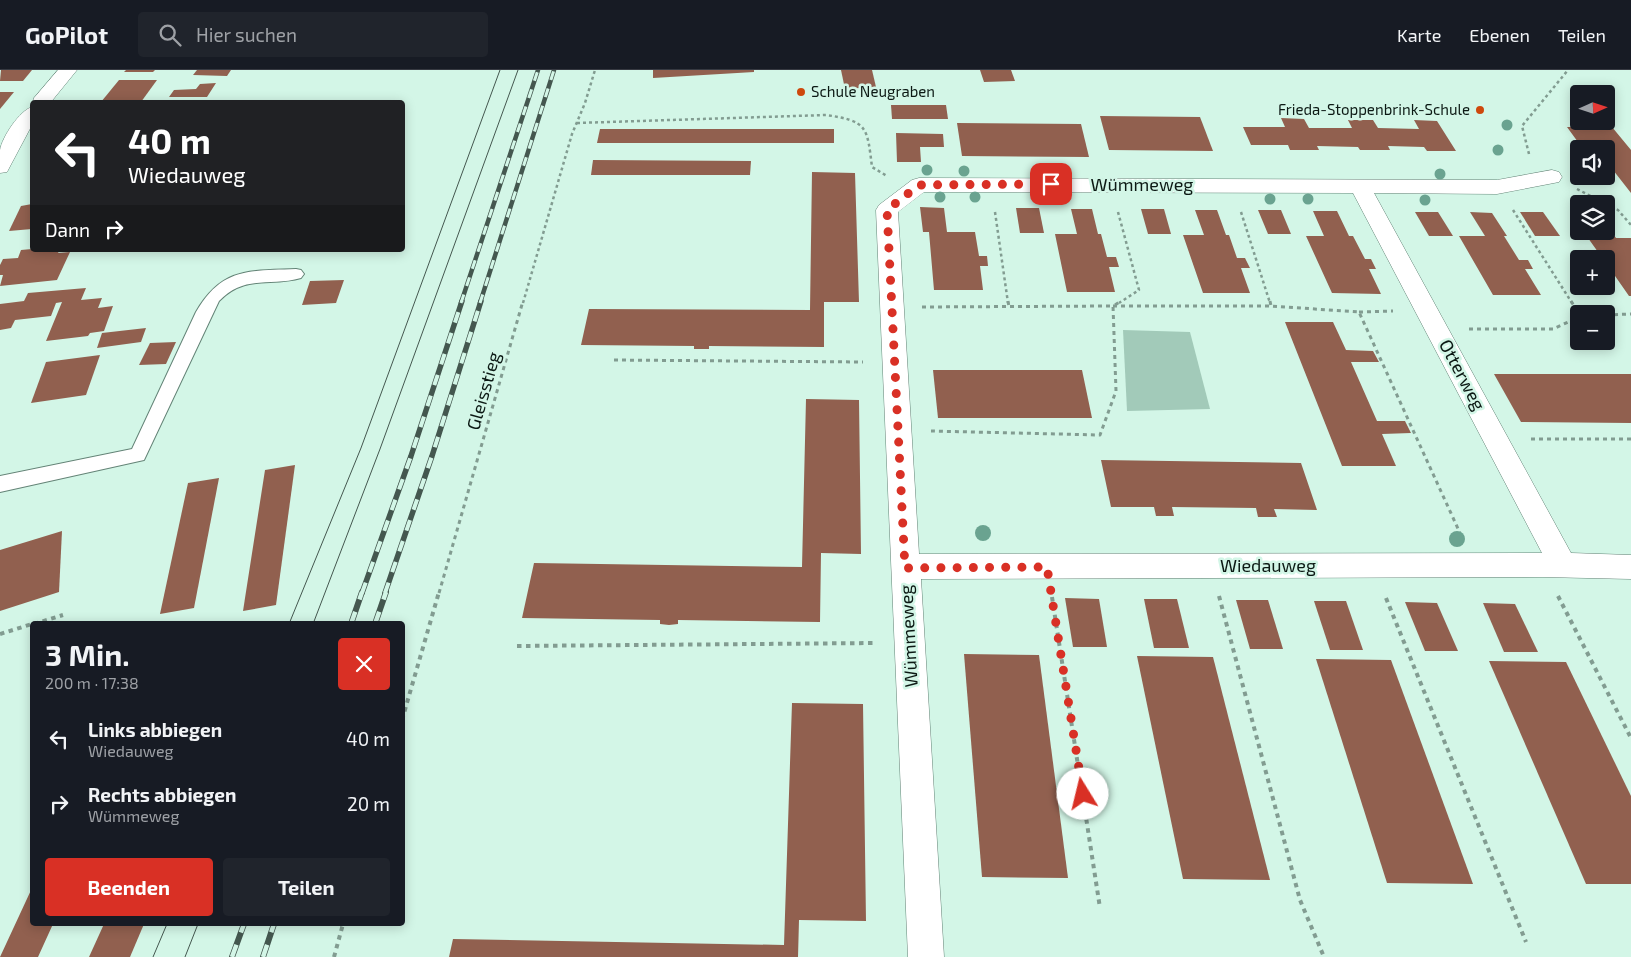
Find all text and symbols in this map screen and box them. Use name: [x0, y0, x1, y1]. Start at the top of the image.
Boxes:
search box: [138, 12, 488, 57]
text: GoPilot: [25, 20, 108, 49]
icon: search: [156, 21, 184, 49]
text: Hier suchen: [196, 23, 297, 46]
text: Karte: [1397, 24, 1441, 46]
text: Ebenen: [1469, 24, 1530, 46]
text: Teilen: [1558, 24, 1606, 46]
place label: Schule Neugraben: [811, 82, 935, 100]
north arrow: [1570, 85, 1615, 130]
map controls: [1570, 85, 1615, 350]
marker: Schule Neugraben: [795, 86, 807, 98]
place label: Frieda-Stoppenbrink-Schule: [1278, 100, 1470, 118]
marker: Frieda-Stoppenbrink-Schule: [1474, 104, 1486, 116]
text: 40 m: [128, 119, 211, 161]
icon: left: [45, 120, 110, 185]
button: sound: [1570, 140, 1615, 185]
text: Wiedauweg: [128, 161, 246, 187]
pin: [1030, 163, 1072, 205]
icon: arrive: [1037, 170, 1065, 198]
street label: Wümmeweg: [1091, 173, 1193, 195]
button: layers: [1570, 195, 1615, 240]
icon: right: [100, 215, 128, 243]
text: Dann: [45, 218, 90, 241]
button: +: [1570, 250, 1615, 295]
button: −: [1570, 305, 1615, 350]
street label: Otterweg: [1435, 335, 1491, 414]
street label: Gleisstieg: [461, 349, 505, 432]
street label: Wiedauweg: [1220, 554, 1316, 576]
street label: Wümmeweg: [894, 584, 922, 688]
text: 3 Min.: [45, 636, 130, 672]
button: close: [338, 638, 390, 690]
text: 200 m · 17:38: [45, 673, 139, 692]
text: Links abbiegen: [88, 718, 222, 741]
icon: left: [45, 725, 73, 753]
text: 40 m: [346, 727, 390, 750]
text: Wiedauweg: [88, 741, 173, 760]
position arrow: [1056, 767, 1108, 819]
text: Rechts abbiegen: [88, 783, 236, 806]
icon: right: [45, 790, 73, 818]
text: 20 m: [347, 792, 390, 815]
text: Wümmeweg: [88, 806, 179, 825]
button: Beenden: [45, 858, 213, 916]
button: Teilen: [223, 858, 390, 916]

